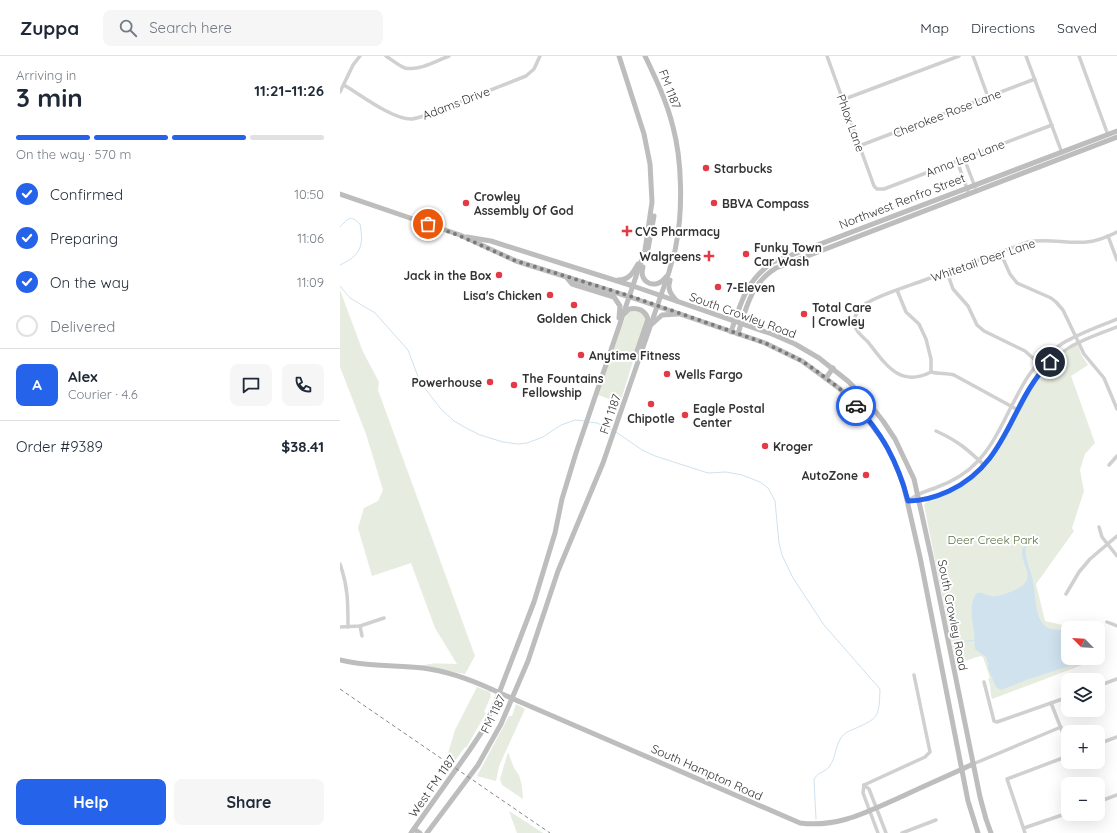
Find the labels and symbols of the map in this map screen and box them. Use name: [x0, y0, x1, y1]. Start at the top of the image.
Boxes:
street label: FM 1187: [656, 67, 684, 111]
street label: Adams Drive: [420, 83, 492, 123]
street label: Cherokee Rose Lane: [891, 85, 1003, 140]
street label: Phlox Lane: [834, 92, 868, 154]
street label: Anna Lea Lane: [923, 136, 1007, 180]
place label: Starbucks: [714, 161, 772, 176]
marker: Starbucks: [701, 163, 711, 173]
street label: Northwest Renfro Street: [837, 170, 967, 232]
place label: Crowley Assembly Of God: [474, 189, 573, 218]
place label: BBVA Compass: [722, 196, 809, 211]
marker: Crowley Assembly Of God: [461, 198, 471, 208]
marker: BBVA Compass: [709, 198, 719, 208]
pin: [411, 207, 445, 241]
place label: CVS Pharmacy: [635, 224, 720, 239]
marker: CVS Pharmacy: [622, 226, 632, 236]
street label: Whitetail Deer Lane: [929, 235, 1037, 285]
place label: Funky Town Car Wash: [754, 240, 822, 269]
place label: Walgreens: [639, 249, 701, 264]
marker: Funky Town Car Wash: [741, 249, 751, 259]
marker: Walgreens: [704, 251, 714, 261]
place label: Jack in the Box: [404, 268, 491, 283]
marker: Jack in the Box: [494, 270, 504, 280]
place label: 7-Eleven: [726, 280, 775, 295]
marker: 7-Eleven: [713, 282, 723, 292]
place label: Lisa's Chicken: [463, 288, 542, 303]
street label: South Crowley Road: [687, 289, 799, 341]
marker: Lisa's Chicken: [545, 290, 555, 300]
marker: Golden Chick: [569, 300, 579, 310]
place label: Total Care | Crowley: [812, 300, 872, 329]
marker: Total Care | Crowley: [799, 309, 809, 319]
place label: Golden Chick: [537, 311, 611, 326]
pin: [1033, 345, 1067, 379]
place label: Anytime Fitness: [589, 348, 681, 363]
marker: Anytime Fitness: [576, 350, 586, 360]
place label: Wells Fargo: [675, 367, 743, 382]
marker: Wells Fargo: [662, 369, 672, 379]
place label: The Fountains Fellowship: [522, 371, 604, 400]
place label: Powerhouse: [411, 375, 482, 390]
marker: Powerhouse: [485, 377, 495, 387]
marker: The Fountains Fellowship: [509, 380, 519, 390]
courier: [836, 386, 876, 426]
street label: FM 1187: [596, 392, 624, 436]
marker: Chipotle: [646, 399, 656, 409]
place label: Eagle Postal Center: [693, 401, 765, 430]
marker: Eagle Postal Center: [680, 410, 690, 420]
place label: Chipotle: [627, 411, 675, 426]
place label: Kroger: [773, 439, 813, 454]
marker: Kroger: [760, 441, 770, 451]
place label: AutoZone: [802, 468, 858, 483]
marker: AutoZone: [861, 470, 871, 480]
park label: Deer Creek Park: [947, 532, 1039, 547]
street label: South Crowley Road: [935, 558, 971, 672]
north arrow: [1061, 621, 1105, 665]
street label: FM 1187: [477, 692, 509, 736]
street label: South Hampton Road: [649, 741, 765, 803]
street label: West FM 1187: [405, 752, 459, 820]

